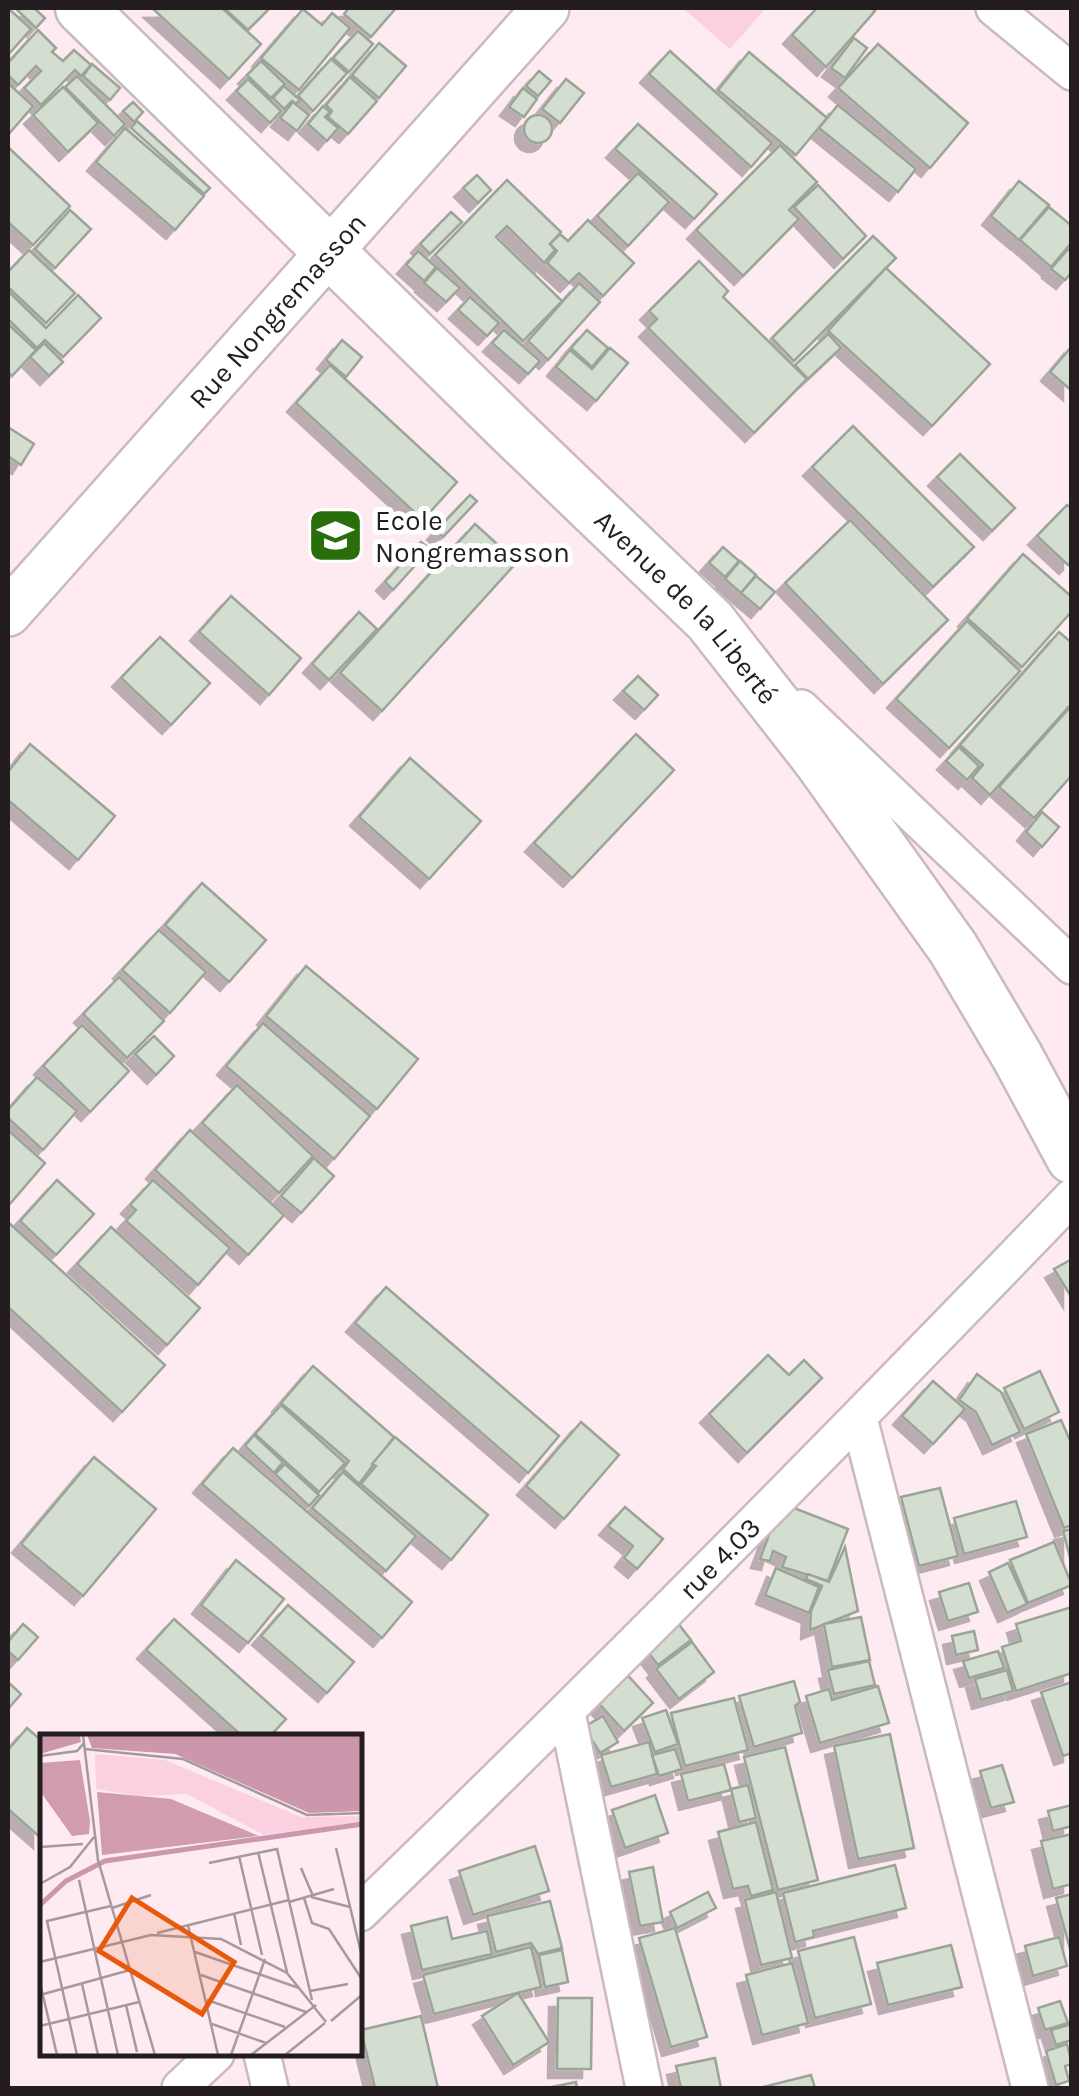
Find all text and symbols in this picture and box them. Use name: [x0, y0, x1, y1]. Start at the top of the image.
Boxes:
street label: Rue Nongremasson: [182, 206, 373, 415]
street label: Avenue de la Liberté: [588, 503, 785, 711]
place label: Ecole Nongremasson: [375, 504, 570, 569]
school or university icon: Ecole Nongremasson: [306, 506, 366, 566]
street label: rue 4.03: [672, 1511, 767, 1606]
inset map: [40, 1734, 362, 2056]

